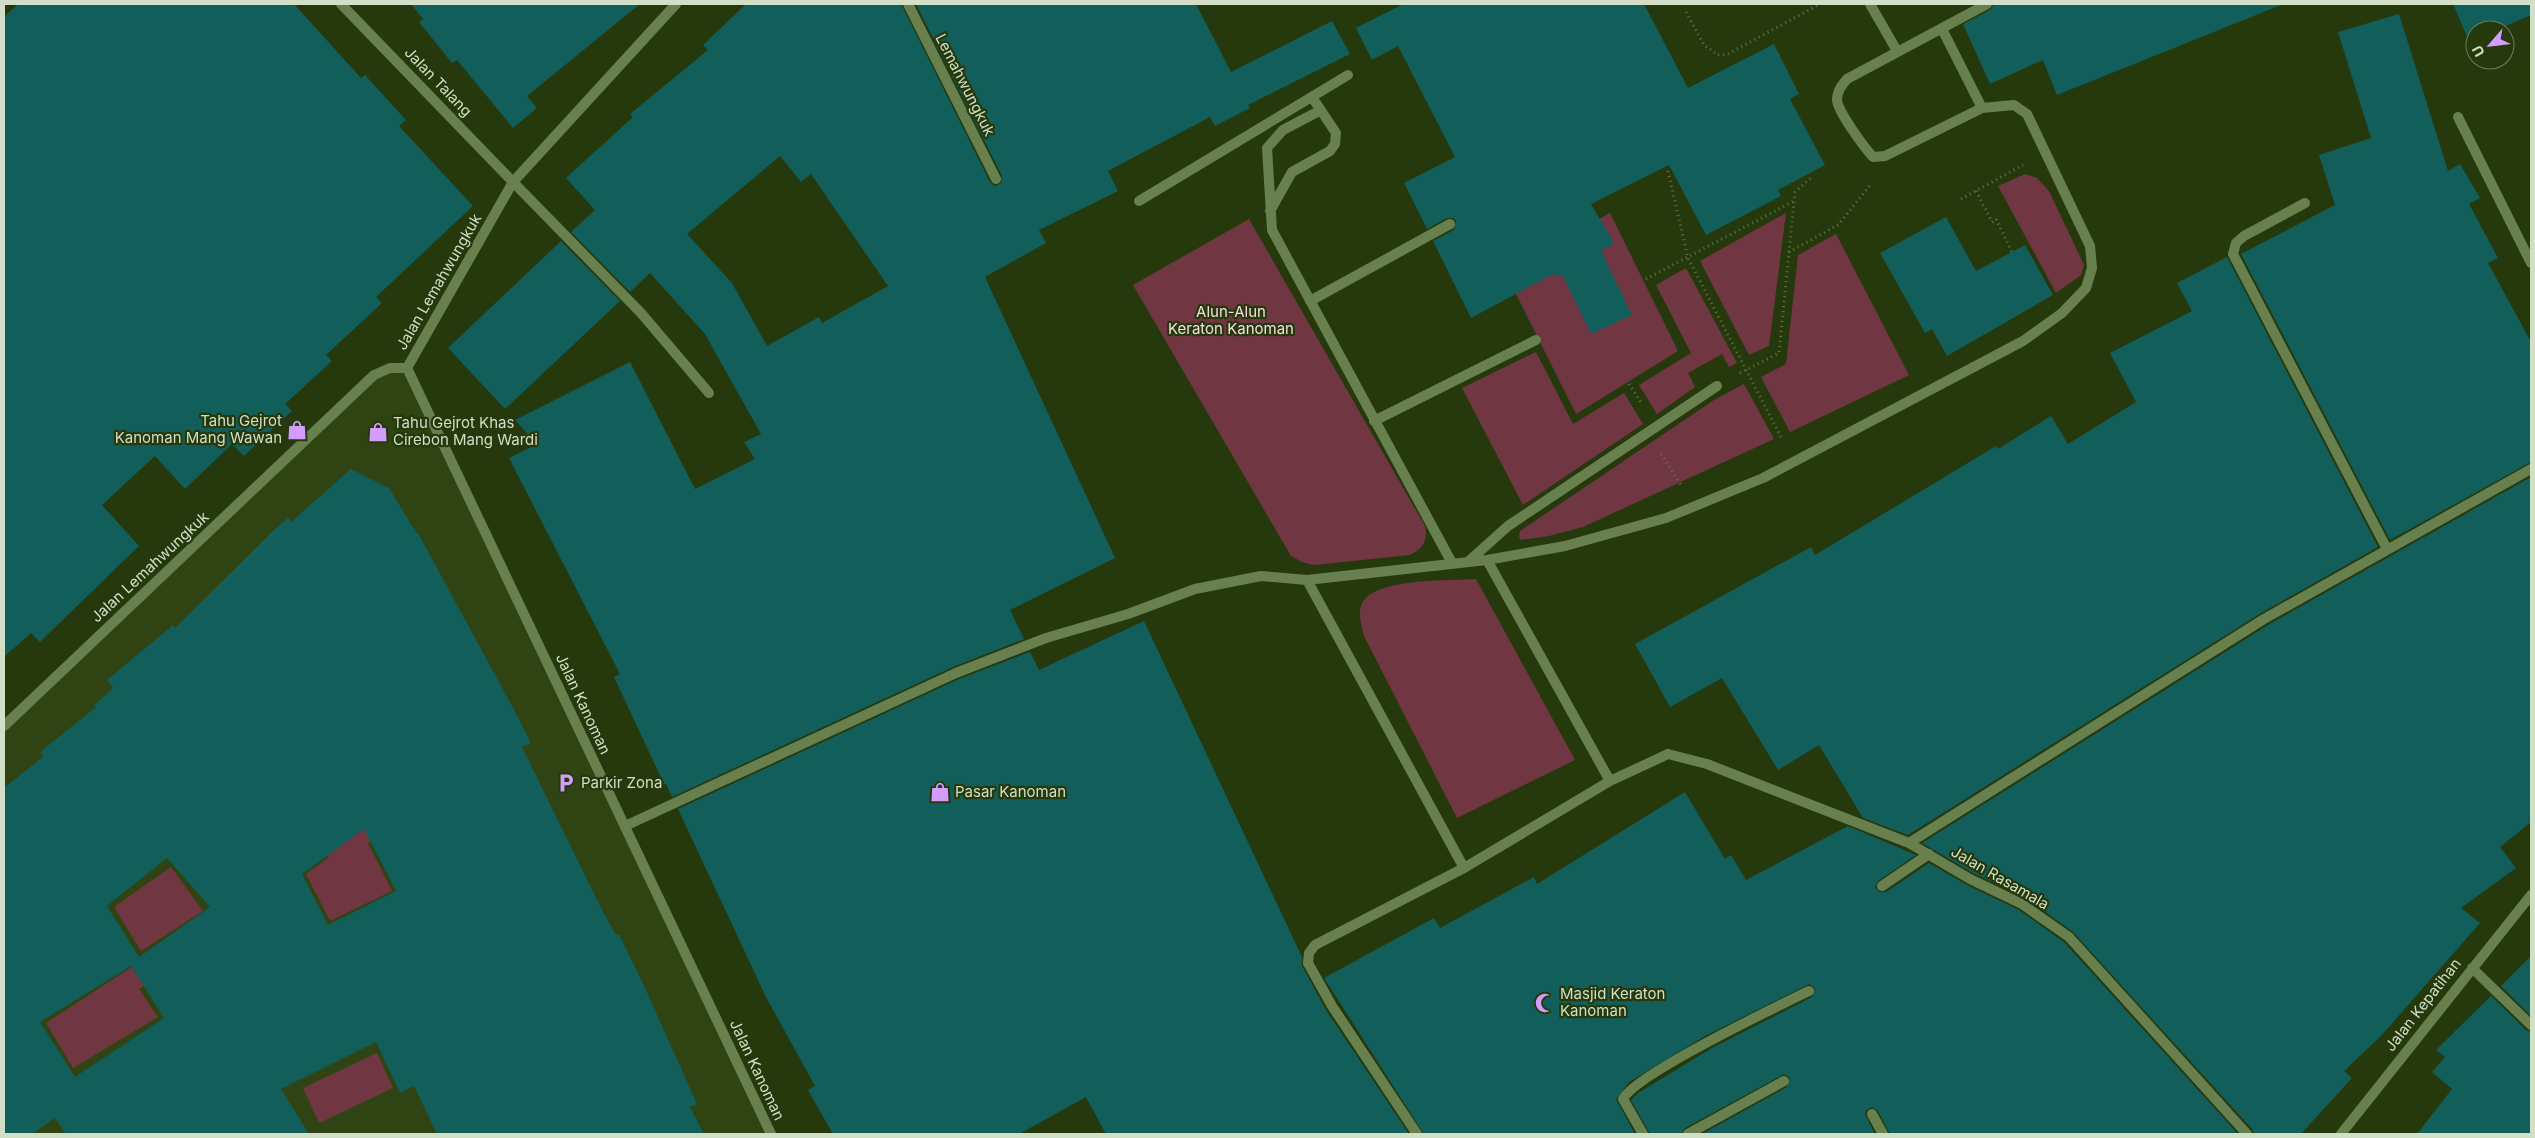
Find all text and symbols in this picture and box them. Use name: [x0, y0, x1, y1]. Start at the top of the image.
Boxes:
north arrow: [2465, 20, 2515, 70]
street label: Lemahwungkuk: [932, 30, 1000, 140]
street label: Jalan Talang: [401, 43, 476, 120]
text: U: [2468, 43, 2488, 60]
street label: Jalan Lemahwungkuk: [392, 210, 486, 353]
park label: Alun-Alun Keraton Kanoman: [1168, 302, 1294, 338]
place label: Tahu Gejrot Kanoman Mang Wawan: [115, 411, 282, 447]
place label: Tahu Gejrot Khas Cirebon Mang Wardi: [393, 413, 538, 449]
shop icon: Tahu Gejrot Kanoman Mang Wawan: [286, 419, 308, 441]
shop icon: Tahu Gejrot Khas Cirebon Mang Wardi: [367, 421, 389, 443]
street label: Jalan Lemahwungkuk: [87, 507, 213, 626]
street label: Jalan Kanoman: [552, 650, 615, 757]
parking icon: Parkir Zona: [555, 772, 577, 794]
place label: Parkir Zona: [581, 773, 662, 792]
shop icon: Pasar Kanoman: [929, 781, 951, 803]
place label: Pasar Kanoman: [955, 782, 1066, 801]
street label: Jalan Rasamala: [1948, 842, 2053, 913]
street label: Jalan Kepatihan: [2380, 954, 2465, 1055]
place label: Masjid Keraton Kanoman: [1560, 984, 1665, 1020]
mosque icon: Masjid Keraton Kanoman: [1534, 992, 1556, 1014]
street label: Jalan Kanoman: [726, 1016, 789, 1123]

